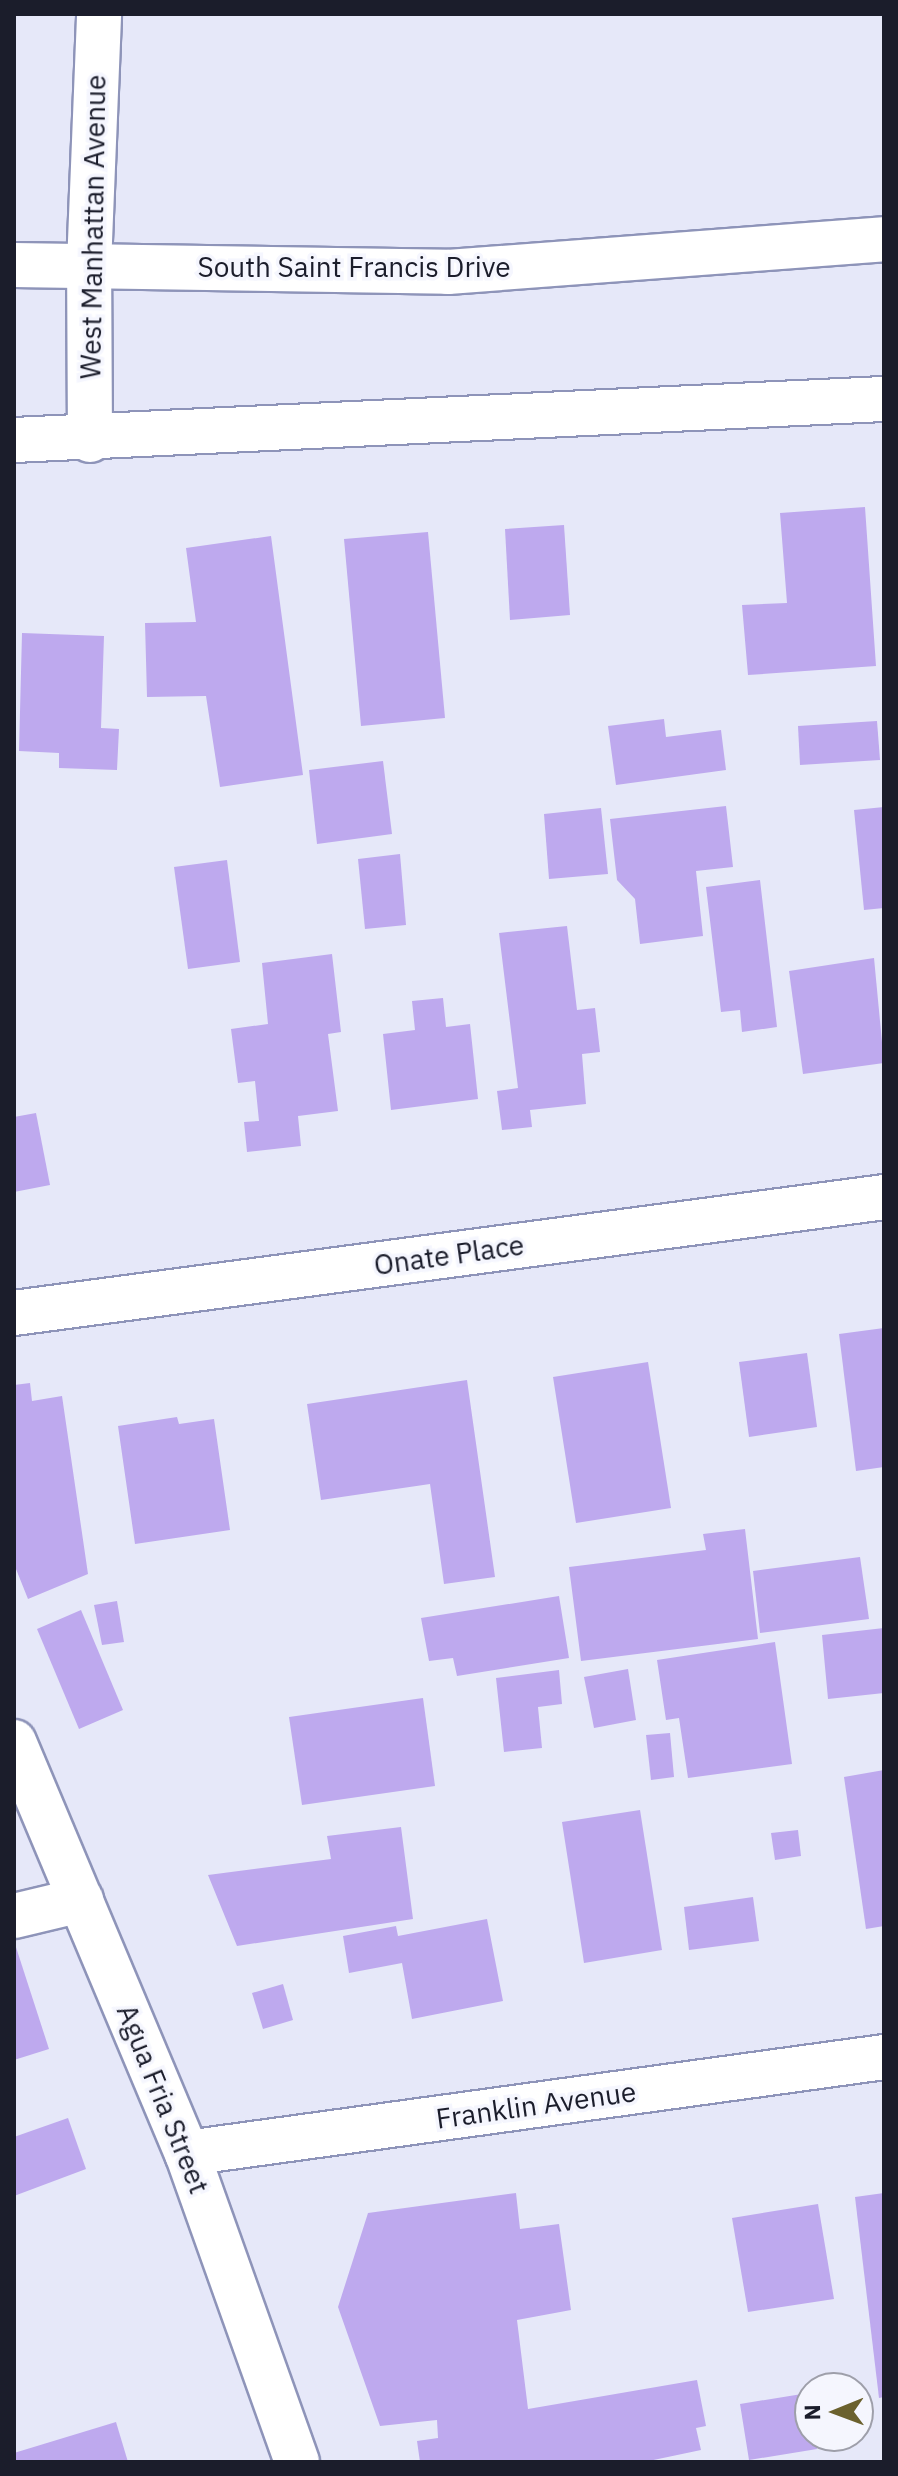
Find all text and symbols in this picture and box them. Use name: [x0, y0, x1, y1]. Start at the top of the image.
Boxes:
street label: West Manhattan Avenue: [74, 74, 112, 380]
street label: South Saint Francis Drive: [197, 250, 511, 284]
street label: Onate Place: [372, 1228, 526, 1282]
street label: Agua Fria Street: [110, 2000, 216, 2198]
street label: Franklin Avenue: [434, 2074, 638, 2136]
north arrow: [794, 2372, 874, 2452]
text: N: [797, 2404, 826, 2421]

